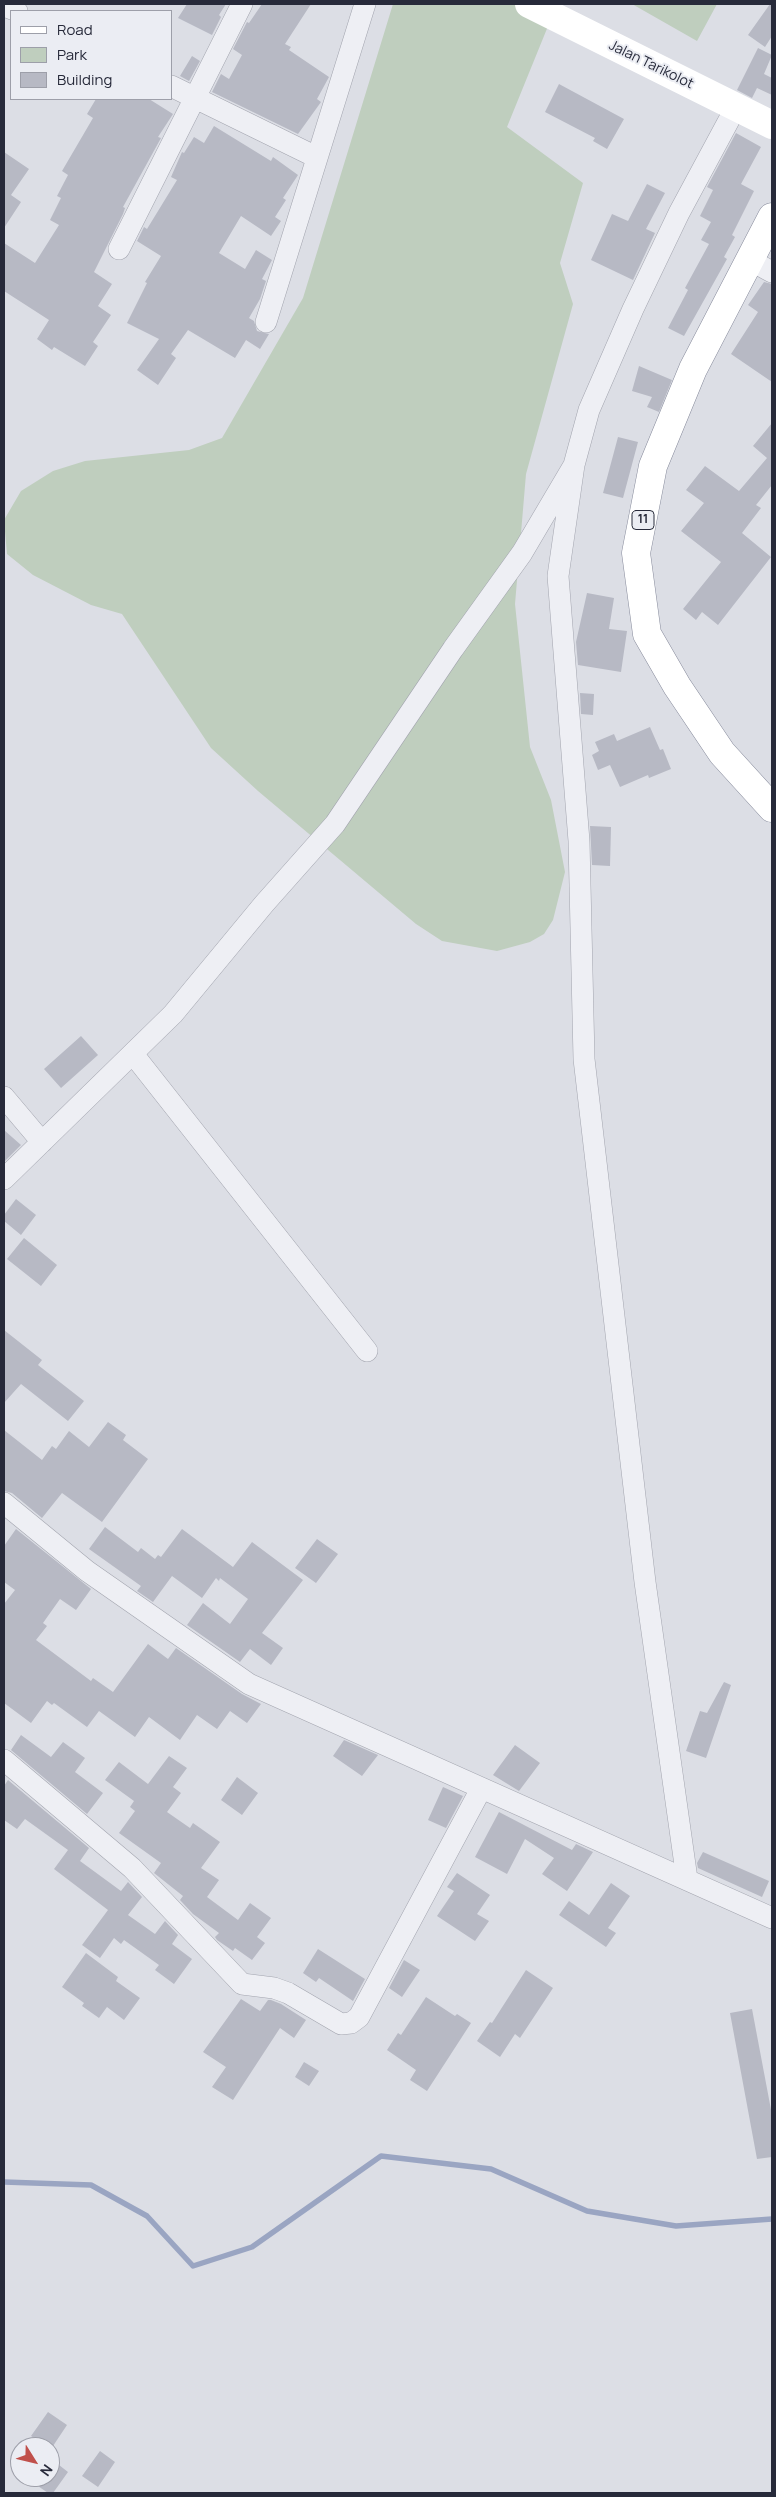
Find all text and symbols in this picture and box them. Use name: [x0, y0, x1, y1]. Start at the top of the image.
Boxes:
legend: [10, 10, 172, 100]
text: Road: [57, 19, 93, 40]
street label: Jalan Tarikolot: [606, 37, 696, 93]
text: Park: [57, 44, 87, 65]
text: Building: [57, 69, 112, 90]
road number: 11: [632, 510, 654, 530]
north arrow: [10, 2437, 60, 2487]
text: N: [36, 2461, 57, 2480]

